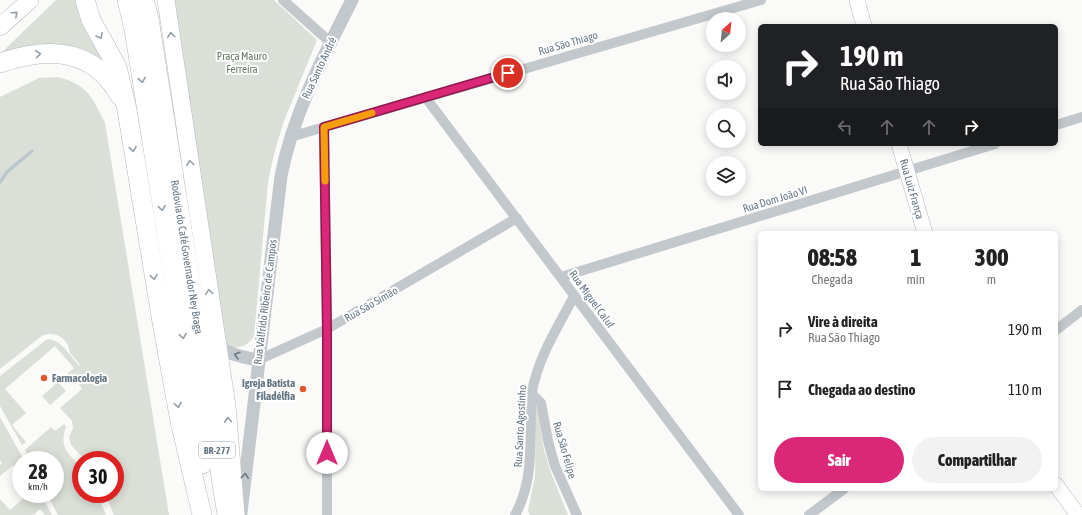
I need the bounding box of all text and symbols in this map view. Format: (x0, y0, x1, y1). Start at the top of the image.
one-way arrow (10, 11, 18, 18)
north arrow (706, 12, 746, 52)
map controls (706, 12, 746, 196)
street label: Rua São Thiago (537, 29, 599, 57)
one-way arrow (167, 31, 176, 38)
one-way arrow (95, 32, 103, 39)
street label: Rua Santo André (300, 35, 338, 101)
icon: right (774, 40, 826, 92)
text: 190 m (840, 40, 903, 72)
one-way arrow (35, 50, 41, 59)
park label: Praça Mauro Ferreira (217, 50, 267, 75)
pin (491, 56, 525, 90)
button: sound (706, 60, 746, 100)
icon: arrive (497, 62, 519, 84)
text: Rua São Thiago (840, 73, 940, 94)
one-way arrow (137, 76, 146, 83)
button: search (706, 108, 746, 148)
icon: left (834, 116, 856, 138)
icon: ahead (876, 116, 898, 138)
icon: ahead (918, 116, 940, 138)
icon: right (960, 116, 982, 138)
one-way arrow (128, 146, 137, 152)
button: layers (706, 156, 746, 196)
street label: Rua Luiz França (898, 158, 926, 220)
one-way arrow (186, 160, 195, 166)
street label: Rodovia do Café Governador Ney Braga (169, 179, 205, 335)
street label: Rua Dom João VI (741, 183, 809, 215)
one-way arrow (157, 205, 166, 211)
street label: Rua Valfrido Ribeiro de Campos (251, 239, 279, 365)
text: 08:58 (808, 244, 857, 271)
text: 1 (910, 244, 921, 271)
text: 300 (975, 244, 1008, 271)
street label: Rua Miguel Caluf (567, 268, 617, 330)
text: Chegada (811, 272, 853, 287)
text: min (906, 272, 925, 287)
text: m (987, 272, 996, 287)
one-way arrow (149, 274, 158, 280)
street label: Rua São Simão (342, 284, 400, 324)
one-way arrow (205, 289, 214, 295)
text: Vire à direita (808, 313, 878, 330)
icon: right (774, 318, 796, 340)
text: 190 m (1008, 321, 1042, 338)
text: Rua São Thiago (808, 330, 880, 345)
one-way arrow (178, 333, 187, 339)
one-way arrow (234, 351, 241, 360)
place label: Farmacologia (52, 372, 107, 384)
marker: Farmacologia (39, 373, 49, 383)
place label: Igreja Batista Filadélfia (242, 377, 295, 402)
icon: arrive (774, 378, 796, 400)
text: Chegada ao destino (808, 381, 916, 398)
text: 110 m (1008, 381, 1042, 398)
marker: Igreja Batista Filadélfia (298, 384, 308, 394)
street label: Rua Santo Agostinho (512, 384, 528, 468)
one-way arrow (173, 402, 181, 408)
one-way arrow (223, 417, 232, 423)
street label: Rua São Felipe (551, 420, 579, 480)
position arrow (306, 432, 348, 474)
button: Sair (774, 437, 904, 483)
button: Compartilhar (912, 437, 1042, 483)
road number: BR-277 (199, 442, 235, 458)
speed limit sign: 30 (72, 451, 124, 503)
text: 28 (29, 460, 47, 483)
one-way arrow (241, 473, 250, 479)
text: km/h (28, 481, 48, 492)

